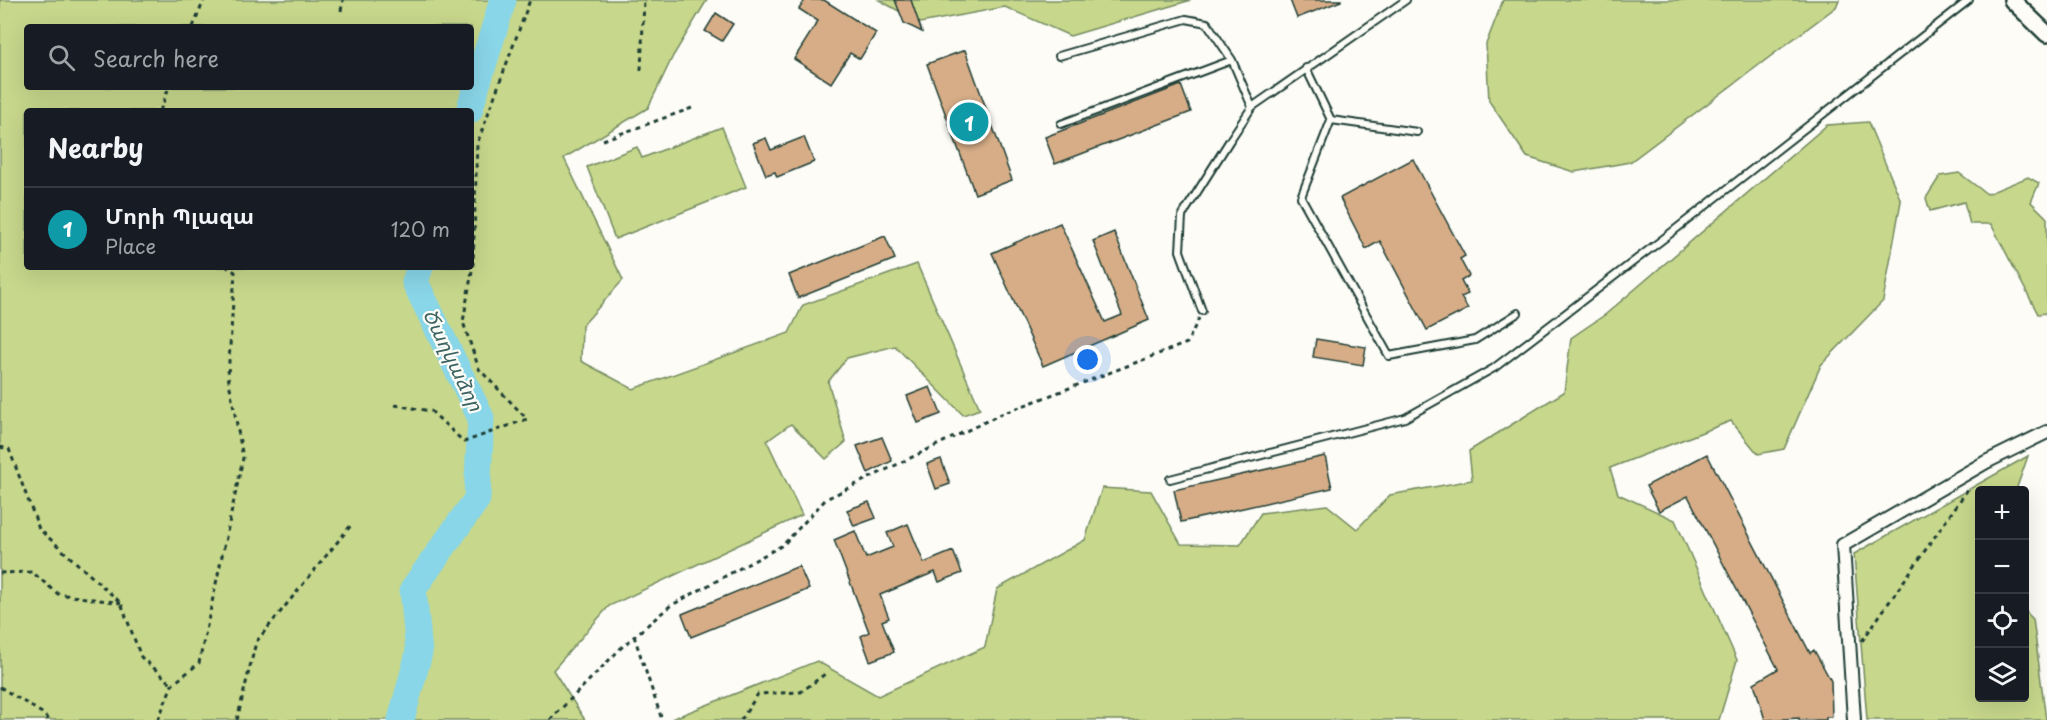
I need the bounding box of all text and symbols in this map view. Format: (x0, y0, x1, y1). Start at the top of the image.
search box (24, 24, 474, 90)
icon: search (45, 41, 78, 74)
text: Search here (93, 41, 219, 74)
pin: 1 (950, 100, 988, 144)
text: Nearby (48, 128, 143, 167)
text: Մորի Պլազա (105, 198, 254, 231)
text: 1 (63, 214, 72, 244)
text: 120 m (391, 214, 450, 244)
text: Place (105, 231, 156, 261)
water label: Ծաղկաձոր (416, 303, 492, 417)
your location (1073, 345, 1102, 374)
map controls (1975, 486, 2029, 702)
button: + (1975, 486, 2029, 540)
button: − (1975, 540, 2029, 594)
button: locate (1975, 594, 2029, 648)
button: layers (1975, 648, 2029, 702)

